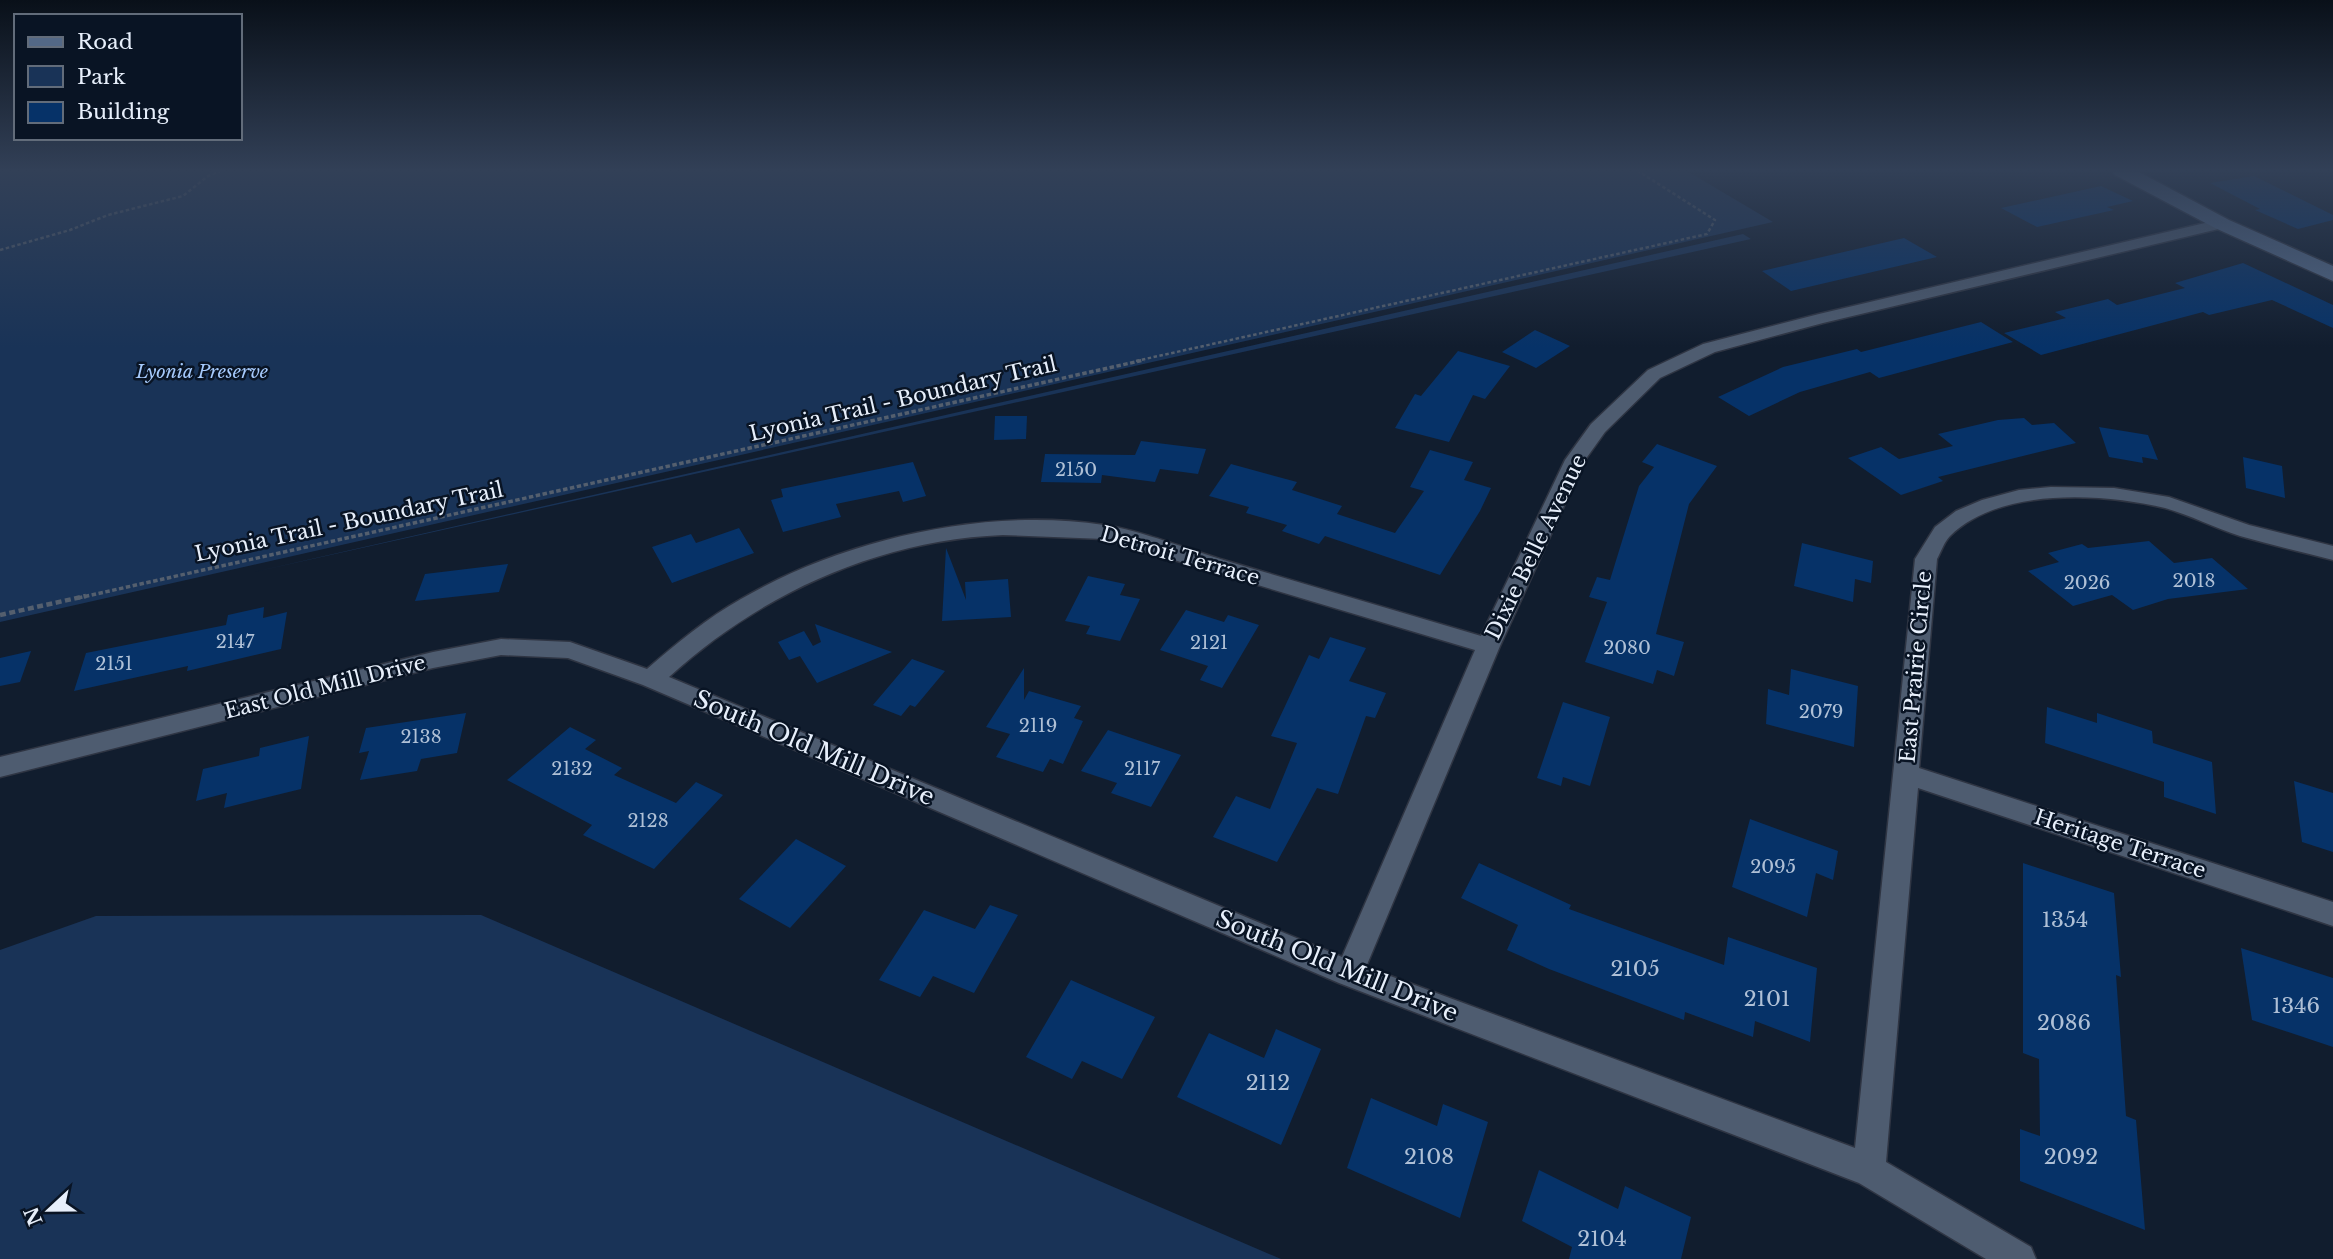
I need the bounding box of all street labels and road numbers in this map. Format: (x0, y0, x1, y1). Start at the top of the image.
street label: Lyonia Trail - Boundary Trail (747, 351, 1060, 447)
street label: Dixie Belle Avenue (1480, 450, 1592, 644)
street label: Lyonia Trail - Boundary Trail (192, 477, 506, 567)
street label: Detroit Terrace (1098, 521, 1262, 591)
street label: East Prairie Circle (1895, 570, 1937, 764)
street label: East Old Mill Drive (222, 649, 428, 725)
street label: South Old Mill Drive (690, 684, 939, 811)
street label: Heritage Terrace (2031, 804, 2209, 884)
street label: South Old Mill Drive (1212, 904, 1462, 1027)

